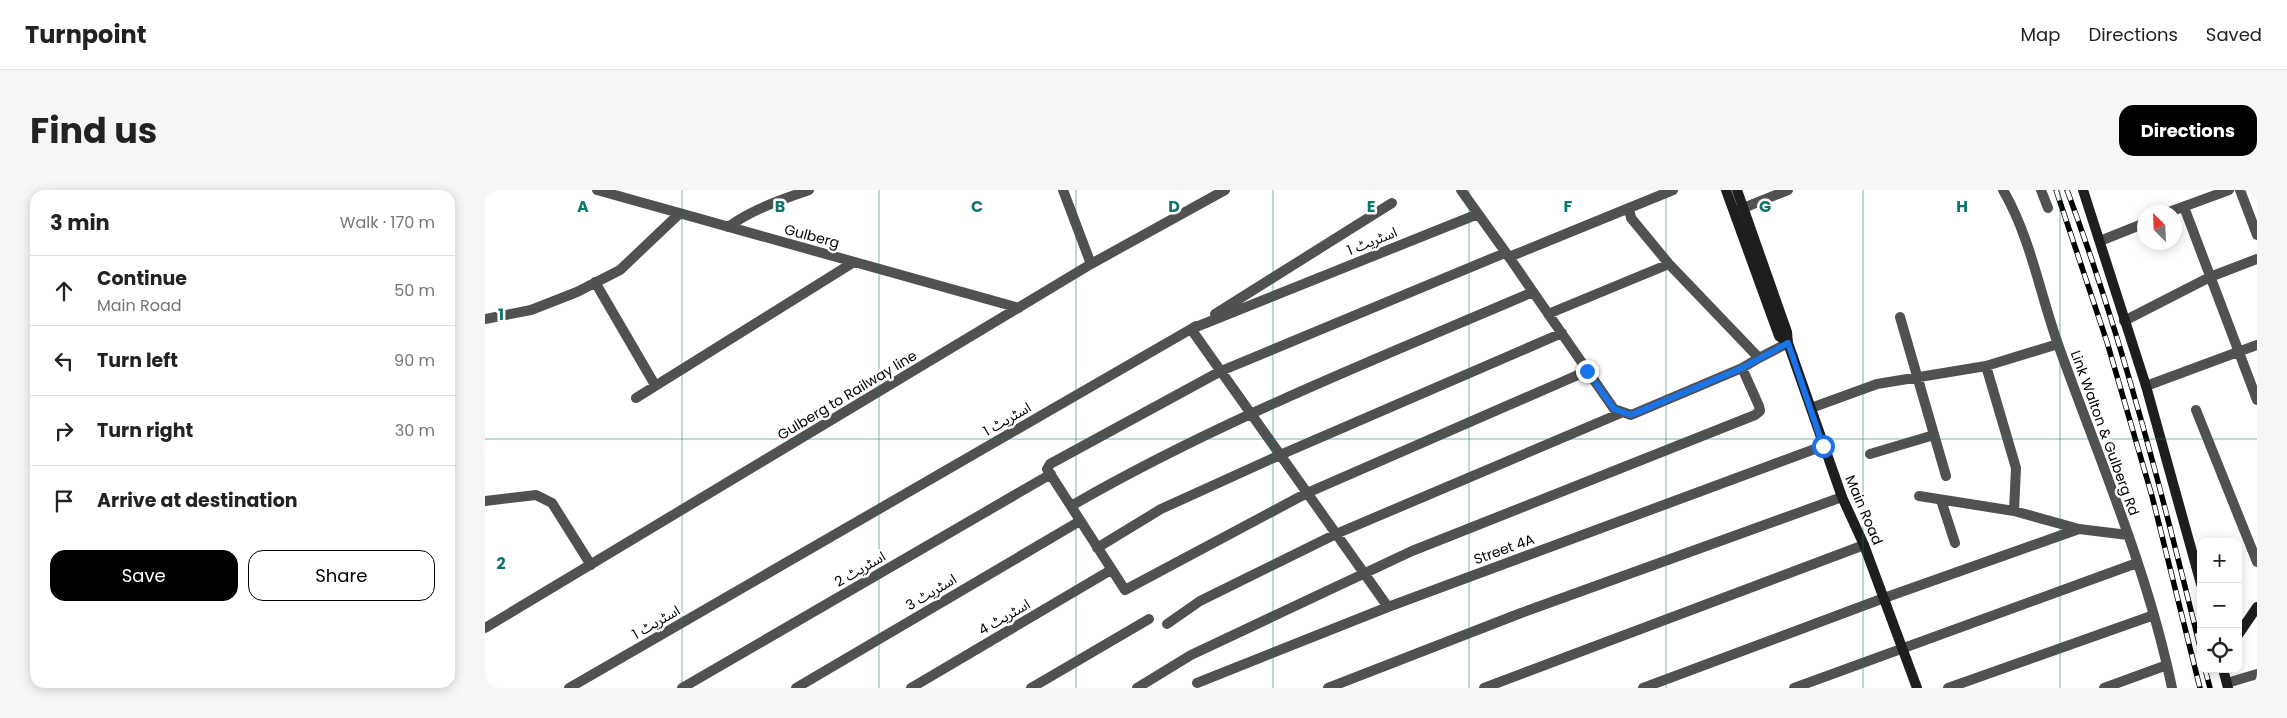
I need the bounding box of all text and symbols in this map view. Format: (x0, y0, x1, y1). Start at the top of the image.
text: Turnpoint (25, 18, 146, 51)
text: Map (2021, 22, 2060, 47)
text: Directions (2088, 22, 2178, 47)
text: Saved (2206, 22, 2262, 47)
button: Directions (2119, 105, 2257, 156)
text: Find us (30, 106, 157, 155)
text: A (577, 195, 589, 218)
text: B (775, 195, 785, 218)
text: C (971, 195, 983, 218)
text: D (1168, 195, 1180, 218)
text: E (1367, 195, 1375, 218)
text: F (1564, 195, 1573, 218)
text: G (1759, 195, 1771, 218)
text: H (1956, 195, 1968, 218)
north arrow (2137, 205, 2182, 250)
text: 3 min (50, 208, 110, 237)
text: Walk · 170 m (340, 211, 435, 234)
street label: Gulberg (782, 219, 842, 253)
street label: اسٹریٹ 1 (1344, 222, 1400, 260)
text: Continue (97, 265, 187, 292)
icon: ahead (50, 277, 78, 305)
text: 50 m (394, 279, 435, 302)
text: Main Road (97, 294, 182, 317)
text: 1 (498, 303, 504, 326)
street label: Gulberg to Railway line (773, 345, 921, 445)
icon: left (50, 347, 78, 375)
text: Turn left (97, 347, 178, 374)
street label: Link Walton & Gulberg Rd (2066, 348, 2144, 518)
text: 90 m (394, 349, 435, 372)
route end (1576, 360, 1599, 383)
street label: اسٹریٹ 1 (979, 397, 1035, 441)
icon: right (50, 417, 78, 445)
text: Turn right (97, 417, 193, 444)
text: 30 m (395, 419, 435, 442)
route start (1812, 435, 1835, 458)
street label: Main Road (1840, 472, 1888, 548)
icon: arrive (50, 487, 78, 515)
text: Arrive at destination (97, 487, 298, 514)
street label: Street 4A (1471, 529, 1537, 569)
map controls (2197, 538, 2242, 673)
button: + (2197, 538, 2242, 583)
street label: اسٹریٹ 2 (831, 546, 889, 592)
button: Save (50, 550, 238, 601)
button: Share (248, 550, 435, 601)
text: 2 (496, 552, 506, 575)
street label: اسٹریٹ 3 (902, 569, 960, 615)
button: − (2197, 583, 2242, 628)
street label: اسٹریٹ 4 (974, 594, 1034, 640)
street label: اسٹریٹ 1 (628, 600, 684, 644)
button: locate (2197, 628, 2242, 673)

